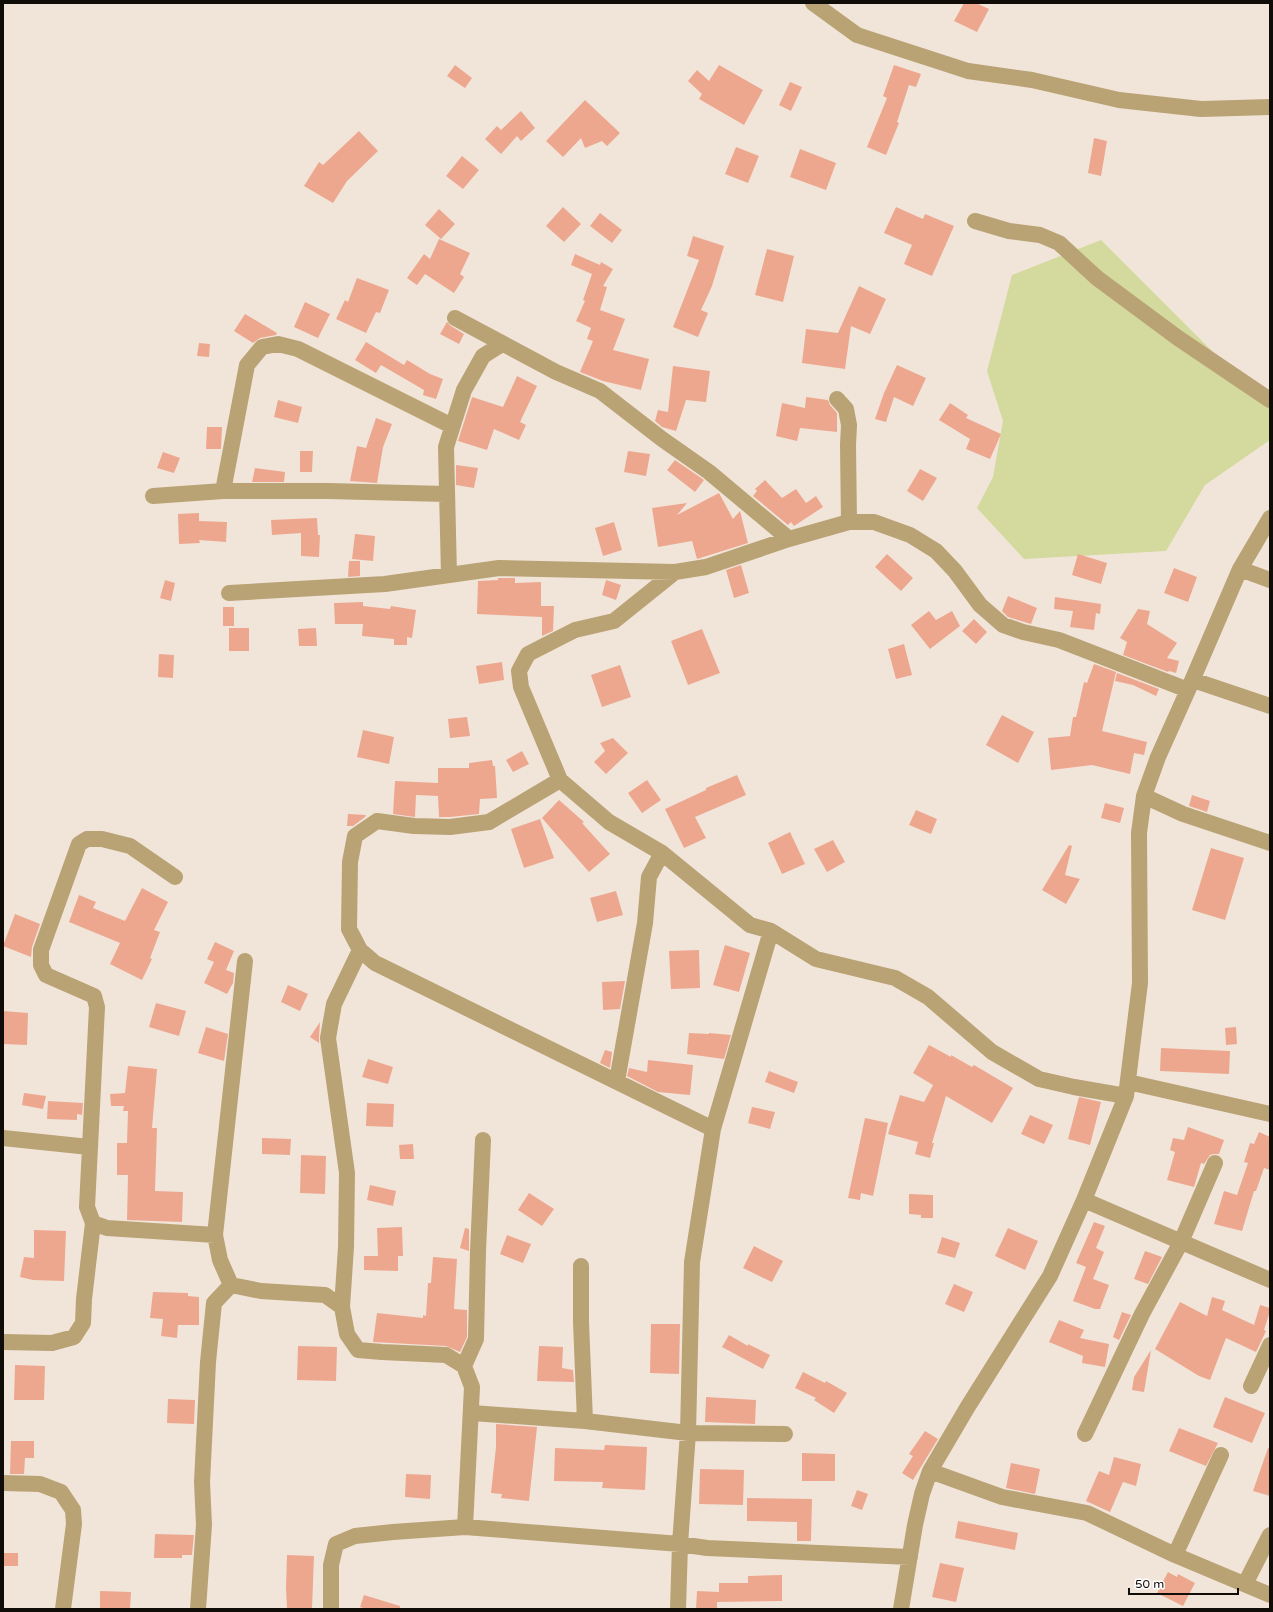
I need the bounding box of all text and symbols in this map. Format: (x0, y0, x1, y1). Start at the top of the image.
scale bar (1129, 1570, 1238, 1596)
text: 50 m (1135, 1577, 1164, 1591)

